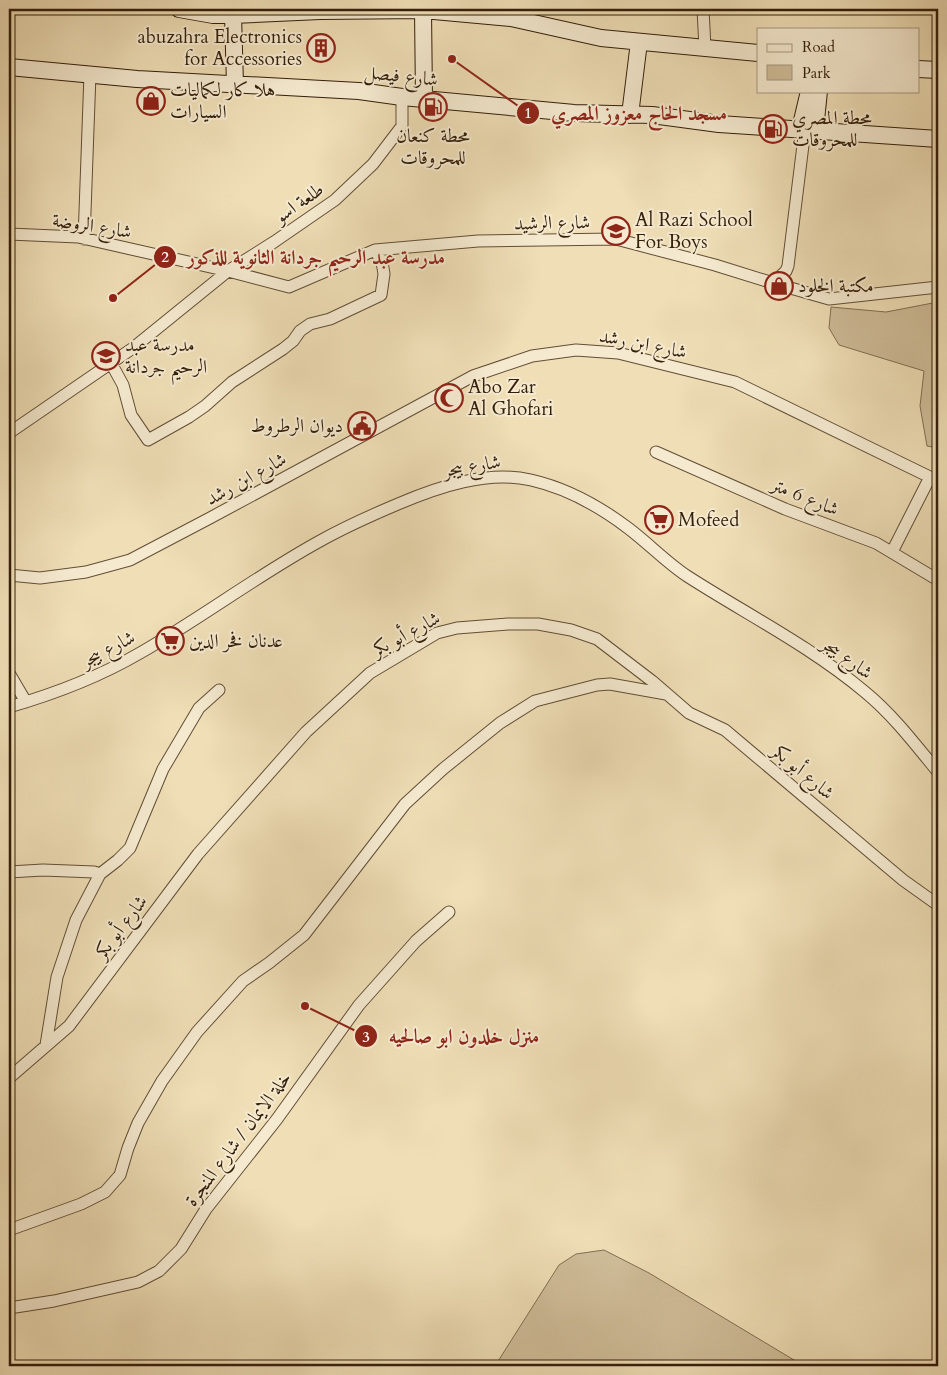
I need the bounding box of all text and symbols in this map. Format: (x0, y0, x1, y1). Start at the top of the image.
place label: abuzahra Electronics for Accessories (138, 24, 302, 72)
legend (757, 28, 920, 92)
building icon: abuzahra Electronics for Accessories (306, 33, 336, 63)
text: Road (802, 37, 835, 57)
street label: شارع فيصل (362, 59, 439, 95)
text: Park (802, 63, 831, 83)
place label: هلا كار لكماليات السيارات (170, 77, 275, 125)
shop icon: هلا كار لكماليات السيارات (136, 86, 166, 116)
fuel station icon: محطة كنعان للمحروقات (418, 92, 448, 122)
callout: مسجد الحاج معزوز المصري (516, 95, 737, 130)
text: مسجد الحاج معزوز المصري (551, 100, 727, 132)
text: 1 (524, 103, 532, 123)
place label: محطة المصري للمحروقات (792, 105, 872, 153)
fuel station icon: محطة المصري للمحروقات (758, 114, 788, 144)
place label: محطة كنعان للمحروقات (396, 123, 470, 171)
street label: طلعة اسو (267, 177, 329, 231)
street label: شارع الروضة (50, 207, 134, 247)
place label: Al Razi School For Boys (635, 207, 753, 255)
street label: شارع الرشيد (514, 209, 590, 239)
school or university icon: Al Razi School For Boys (601, 216, 631, 246)
callout: مدرسة عبد الرحيم جردانة الثانوية للذكور (152, 240, 455, 275)
text: مدرسة عبد الرحيم جردانة الثانوية للذكور (185, 244, 445, 277)
text: 2 (161, 247, 169, 267)
shop icon: مكتبة الخلود (764, 271, 794, 301)
place label: مكتبة الخلود (798, 273, 874, 299)
street label: شارع ابن رشد (597, 323, 689, 367)
place label: مدرسة عبد الرحيم جردانة (125, 332, 207, 386)
school or university icon: مدرسة عبد الرحيم جردانة (91, 341, 121, 371)
place label: Abo Zar Al Ghofari (468, 374, 553, 422)
mosque icon: Abo Zar Al Ghofari (434, 383, 464, 413)
public building icon: ديوان الرطروط (347, 411, 377, 441)
place label: ديوان الرطروط (250, 413, 343, 439)
street label: شارع ابن رشد (201, 446, 292, 514)
street label: شارع بيجر (440, 449, 503, 486)
street label: شارع 6 متر (765, 471, 843, 524)
supermarket icon: Mofeed (644, 505, 674, 535)
place label: Mofeed (678, 507, 739, 533)
street label: شارع أبو بكر (365, 605, 446, 666)
street label: شارع بيجر (75, 624, 140, 676)
supermarket icon: عدنان فخر الدين (155, 626, 185, 656)
place label: عدنان فخر الدين (189, 628, 283, 654)
street label: شارع بيجر (813, 629, 878, 687)
street label: شارع أبو بكر (763, 737, 840, 807)
street label: شارع أبو بكر (87, 890, 155, 967)
callout: منزل خلدون ابو صالحيه (354, 1019, 550, 1054)
text: منزل خلدون ابو صالحيه (389, 1023, 539, 1050)
text: 3 (362, 1027, 370, 1047)
street label: خلة الايمان / شارع المنجرة (179, 1066, 299, 1213)

